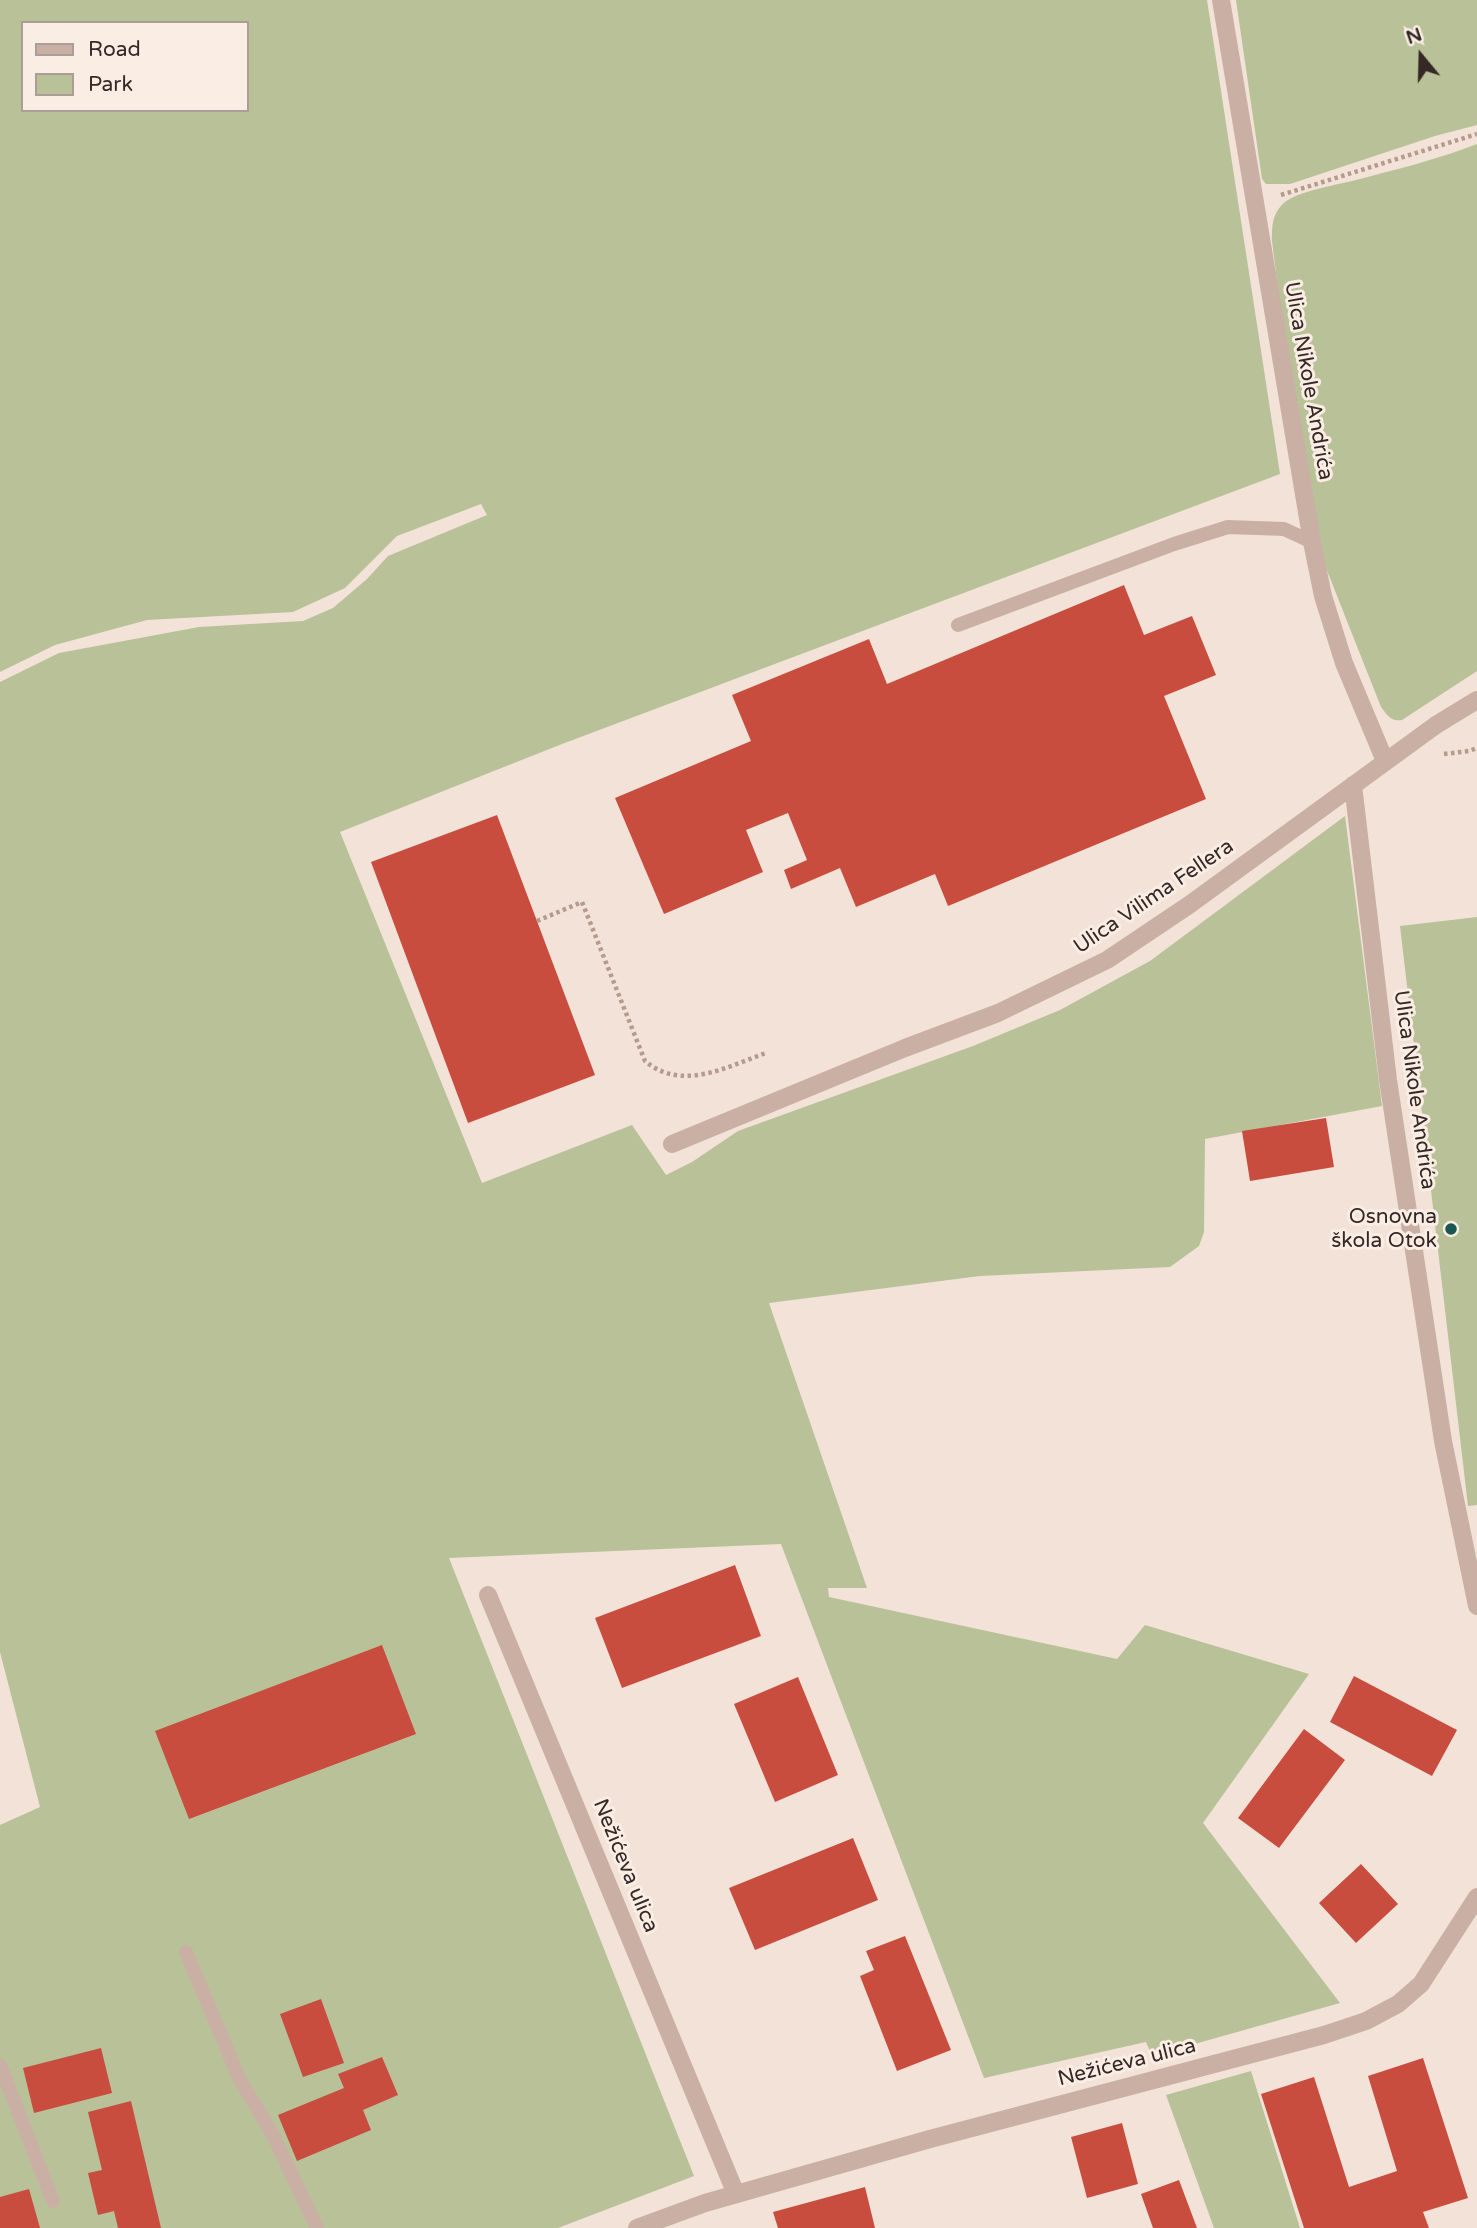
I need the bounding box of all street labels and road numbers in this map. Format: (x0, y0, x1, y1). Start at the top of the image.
street label: Ulica Nikole Andrića (1278, 280, 1338, 482)
street label: Ulica Vilima Fellera (1069, 834, 1239, 960)
street label: Ulica Nikole Andrića (1388, 989, 1440, 1191)
street label: Nežićeva ulica (587, 1796, 663, 1936)
street label: Nežićeva ulica (1055, 2034, 1199, 2092)

